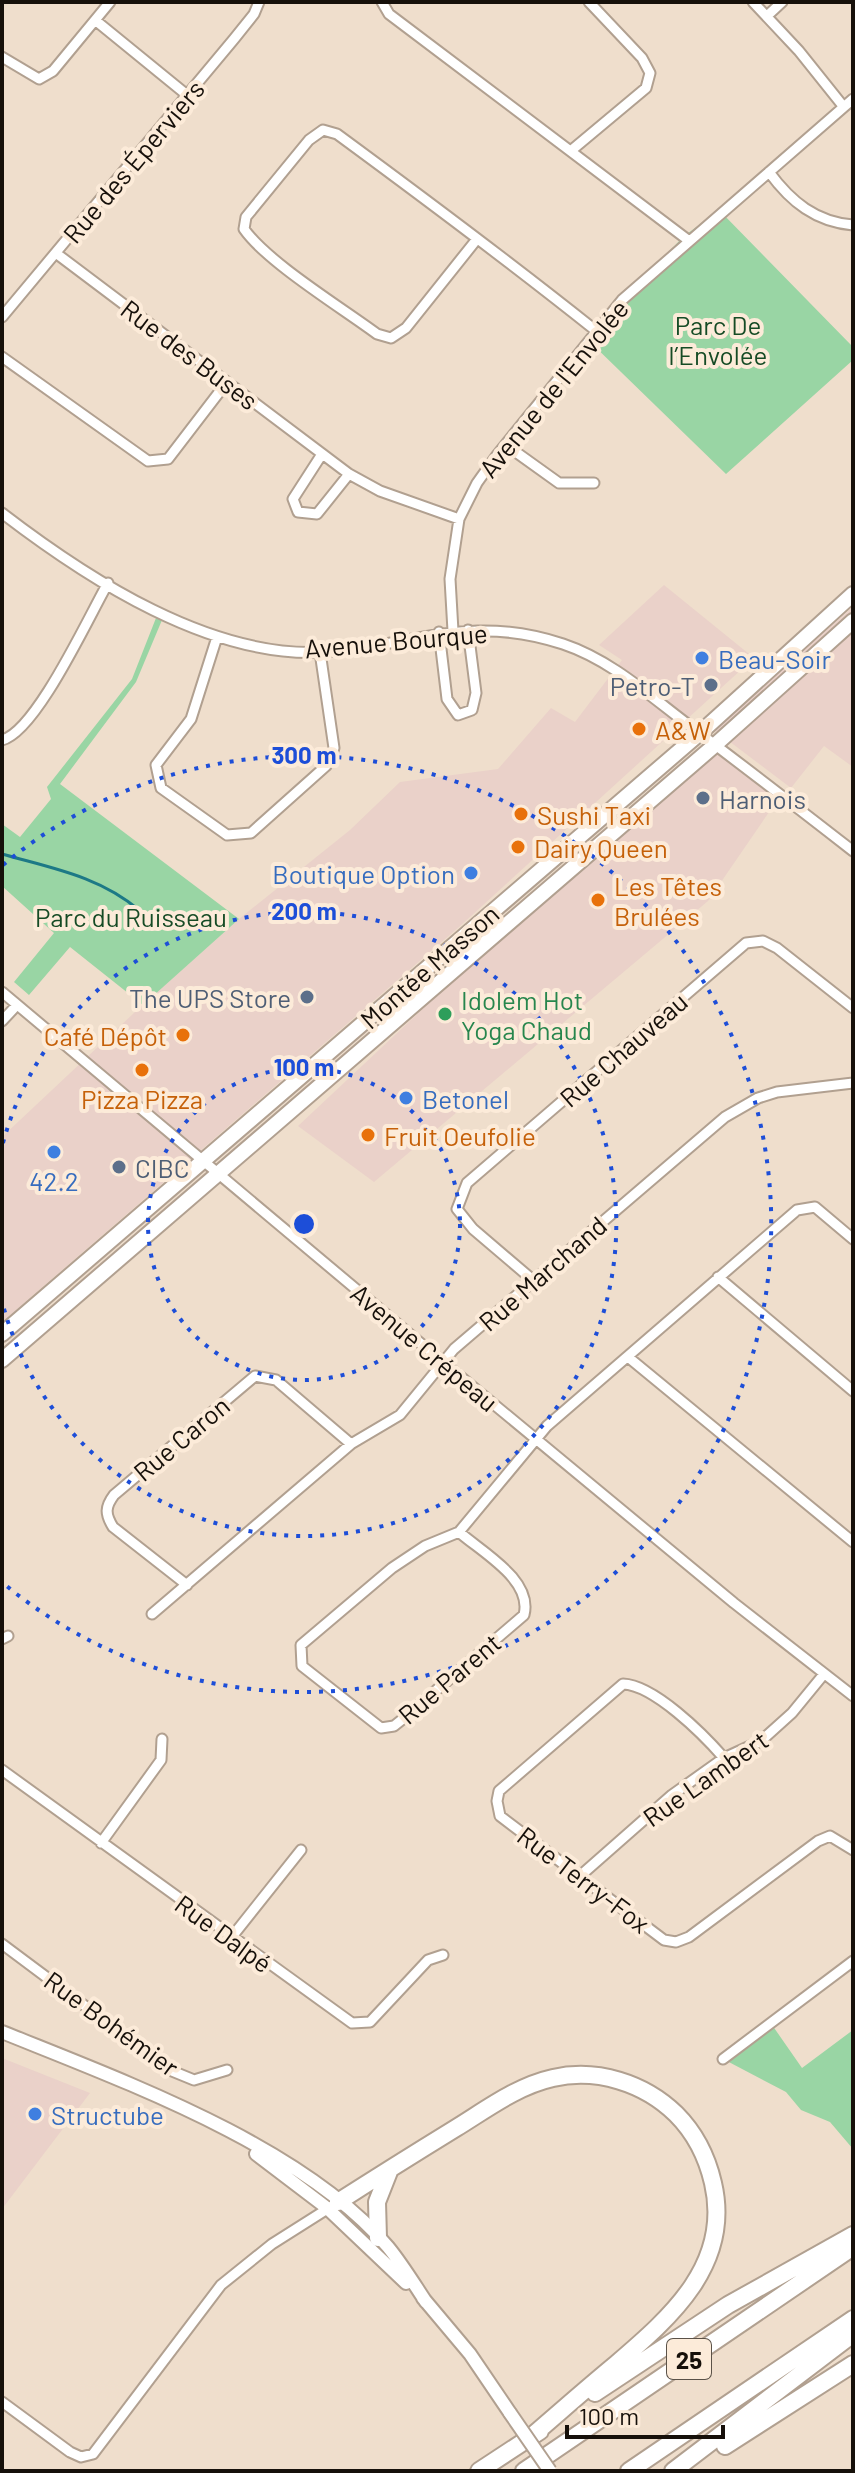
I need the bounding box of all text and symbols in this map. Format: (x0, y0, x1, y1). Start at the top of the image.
street label: Rue des Éperviers (56, 73, 210, 249)
street label: Rue des Buses (116, 293, 264, 415)
street label: Avenue de l'Envolée (472, 293, 634, 483)
park label: Parc De l’Envolée (669, 309, 767, 370)
street label: Avenue Bourque (303, 617, 489, 663)
place label: Beau-Soir (718, 643, 831, 674)
marker: Beau-Soir (693, 649, 711, 667)
place label: Petro-T (610, 670, 695, 701)
marker: Petro-T (702, 676, 720, 694)
place label: A&W (655, 714, 711, 745)
marker: A&W (630, 720, 648, 738)
text: 300 m (271, 740, 337, 769)
place label: Harnois (719, 783, 806, 814)
marker: Harnois (694, 789, 712, 807)
place label: Sushi Taxi (537, 799, 651, 830)
marker: Sushi Taxi (512, 805, 530, 823)
place label: Dairy Queen (534, 832, 668, 863)
marker: Dairy Queen (509, 838, 527, 856)
place label: Boutique Option (272, 858, 455, 889)
marker: Boutique Option (462, 864, 480, 882)
place label: Les Têtes Brulées (614, 870, 722, 931)
marker: Les Têtes Brulées (589, 891, 607, 909)
text: 200 m (271, 896, 337, 925)
street label: Montée Masson (353, 897, 505, 1035)
park label: Parc du Ruisseau (35, 901, 227, 932)
place label: The UPS Store (129, 982, 291, 1013)
place label: Idolem Hot Yoga Chaud (461, 984, 592, 1045)
street label: Rue Chauveau (553, 985, 693, 1113)
marker: The UPS Store (298, 988, 316, 1006)
marker: Idolem Hot Yoga Chaud (436, 1005, 454, 1023)
place label: Café Dépôt (44, 1020, 167, 1051)
marker: Café Dépôt (174, 1026, 192, 1044)
text: 100 m (274, 1052, 334, 1081)
marker: Pizza Pizza (133, 1061, 151, 1079)
place label: Pizza Pizza (81, 1083, 203, 1114)
place label: Betonel (422, 1083, 509, 1114)
marker: Betonel (397, 1089, 415, 1107)
place label: Fruit Oeufolie (384, 1120, 536, 1151)
marker: Fruit Oeufolie (359, 1126, 377, 1144)
marker: 42.2 (45, 1143, 63, 1161)
place label: CIBC (135, 1152, 190, 1183)
marker: CIBC (110, 1158, 128, 1176)
place label: 42.2 (29, 1165, 79, 1196)
street label: Rue Marchand (472, 1209, 612, 1337)
centre of rings (290, 1210, 318, 1238)
street label: Avenue Crépeau (345, 1277, 505, 1417)
street label: Rue Caron (127, 1389, 235, 1487)
street label: Rue Parent (391, 1626, 507, 1730)
street label: Rue Lambert (636, 1724, 774, 1832)
street label: Rue Terry-Fox (512, 1819, 656, 1939)
street label: Rue Dalpé (170, 1888, 278, 1978)
street label: Rue Bohémier (39, 1964, 186, 2082)
place label: Structube (51, 2099, 164, 2130)
marker: Structube (26, 2105, 44, 2123)
road number: 25 (667, 2339, 711, 2379)
scale bar (567, 2389, 723, 2439)
text: 100 m (579, 2401, 639, 2430)

